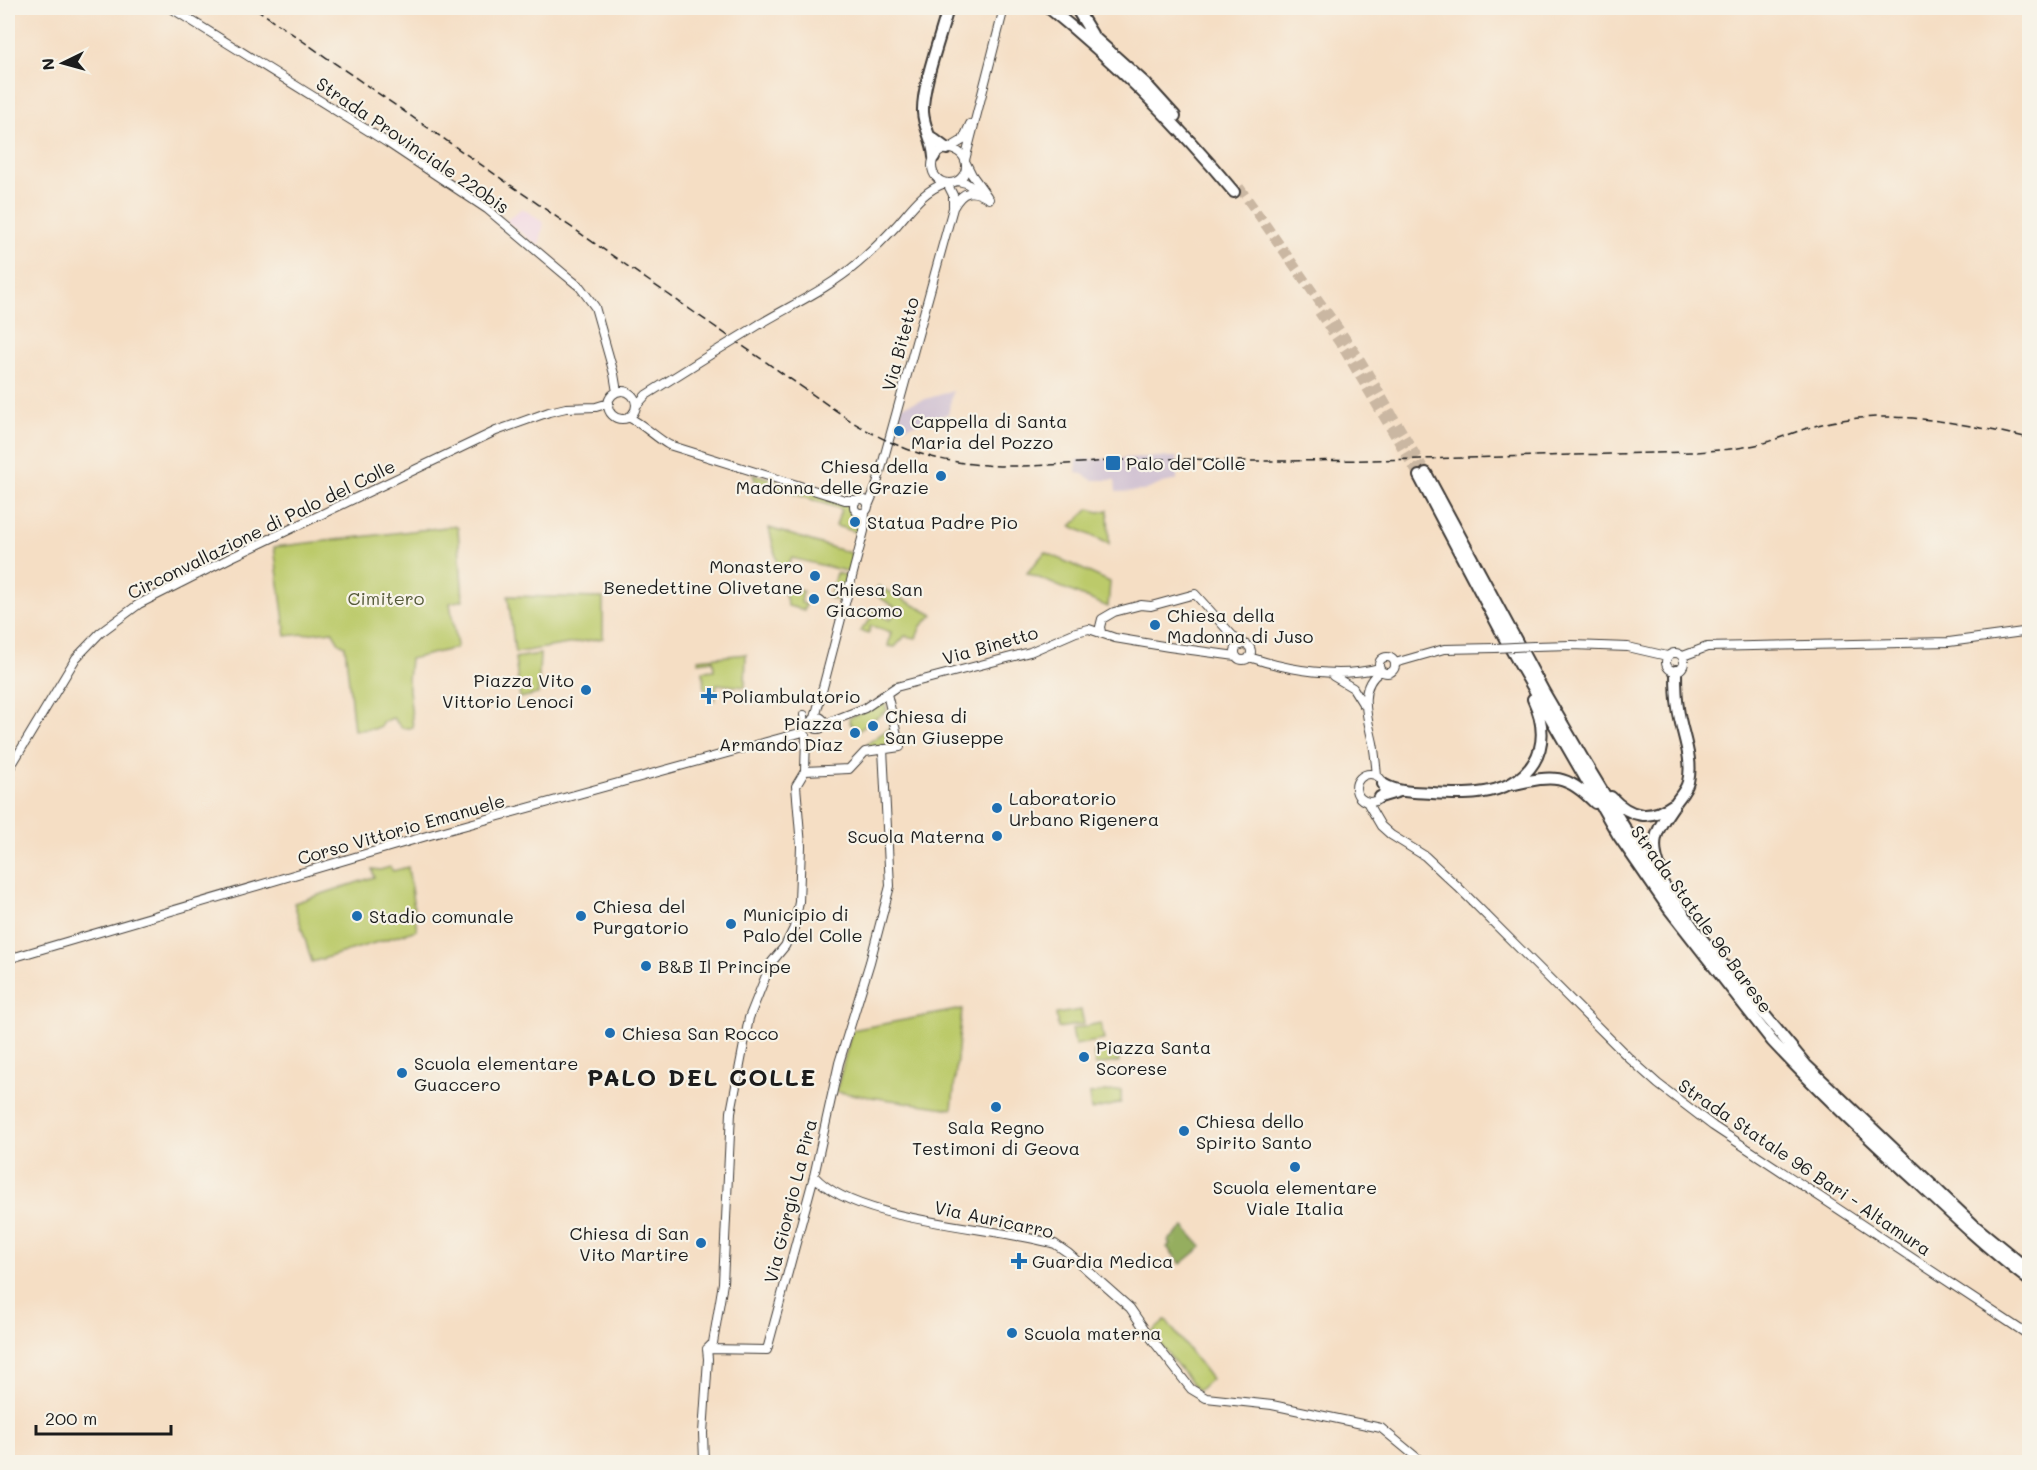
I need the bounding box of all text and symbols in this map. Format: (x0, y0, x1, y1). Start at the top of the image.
north arrow (33, 33, 93, 93)
text: N (37, 57, 59, 71)
street label: Strada Provinciale 220bis (312, 71, 514, 219)
street label: Via Bitetto (876, 294, 924, 394)
place label: Cappella di Santa Maria del Pozzo (911, 409, 1068, 454)
marker: Cappella di Santa Maria del Pozzo (892, 424, 906, 438)
place label: Palo del Colle (1126, 451, 1246, 475)
street label: Circonvallazione di Palo del Colle (123, 454, 399, 604)
place label: Chiesa della Madonna delle Grazie (736, 454, 929, 499)
marker: Palo del Colle (1104, 454, 1122, 472)
marker: Chiesa della Madonna delle Grazie (934, 469, 948, 483)
place label: Statua Padre Pio (867, 510, 1018, 534)
marker: Statua Padre Pio (848, 515, 862, 529)
place label: Monastero Benedettine Olivetane (604, 554, 803, 599)
marker: Monastero Benedettine Olivetane (808, 569, 822, 583)
place label: Chiesa San Giacomo (826, 577, 923, 622)
park label: Cimitero (348, 586, 425, 610)
marker: Chiesa San Giacomo (807, 592, 821, 606)
place label: Chiesa della Madonna di Juso (1167, 603, 1314, 648)
marker: Chiesa della Madonna di Juso (1148, 618, 1162, 632)
street label: Via Binetto (939, 620, 1041, 670)
place label: Piazza Vito Vittorio Lenoci (442, 668, 574, 713)
marker: Piazza Vito Vittorio Lenoci (579, 683, 593, 697)
place label: Poliambulatorio (722, 684, 860, 708)
marker: Poliambulatorio (700, 687, 718, 705)
place label: Chiesa di San Giuseppe (885, 704, 1004, 749)
place label: Piazza Armando Diaz (719, 711, 843, 756)
marker: Chiesa di San Giuseppe (866, 719, 880, 733)
marker: Piazza Armando Diaz (848, 726, 862, 740)
place label: Laboratorio Urbano Rigenera (1009, 786, 1159, 831)
street label: Corso Vittorio Emanuele (294, 788, 508, 870)
marker: Laboratorio Urbano Rigenera (990, 801, 1004, 815)
street label: Strada Statale 96 Barese (1626, 820, 1778, 1018)
place label: Scuola Materna (847, 824, 985, 848)
marker: Scuola Materna (990, 829, 1004, 843)
place label: Chiesa del Purgatorio (593, 894, 689, 939)
place label: Municipio di Palo del Colle (743, 902, 863, 947)
place label: Stadio comunale (369, 904, 514, 928)
marker: Stadio comunale (350, 909, 364, 923)
marker: Chiesa del Purgatorio (574, 909, 588, 923)
marker: Municipio di Palo del Colle (724, 917, 738, 931)
place label: B&B Il Principe (658, 954, 791, 978)
marker: B&B Il Principe (639, 959, 653, 973)
place label: Chiesa San Rocco (622, 1021, 779, 1045)
marker: Chiesa San Rocco (603, 1026, 617, 1040)
place label: Piazza Santa Scorese (1096, 1035, 1211, 1080)
marker: Piazza Santa Scorese (1077, 1050, 1091, 1064)
place label: Scuola elementare Guaccero (414, 1051, 578, 1096)
district label: PALO DEL COLLE (587, 1061, 817, 1092)
marker: Scuola elementare Guaccero (395, 1066, 409, 1080)
street label: Strada Statale 96 Bari - Altamura (1674, 1073, 1936, 1261)
marker: Sala Regno Testimoni di Geova (989, 1100, 1003, 1114)
place label: Chiesa dello Spirito Santo (1196, 1109, 1312, 1154)
place label: Sala Regno Testimoni di Geova (912, 1115, 1080, 1160)
street label: Via Giorgio La Pira (758, 1116, 822, 1286)
marker: Chiesa dello Spirito Santo (1177, 1124, 1191, 1138)
marker: Scuola elementare Viale Italia (1288, 1160, 1302, 1174)
place label: Scuola elementare Viale Italia (1213, 1175, 1377, 1220)
street label: Via Auricarro (932, 1195, 1056, 1243)
place label: Chiesa di San Vito Martire (570, 1221, 689, 1266)
marker: Chiesa di San Vito Martire (694, 1236, 708, 1250)
place label: Guardia Medica (1032, 1249, 1174, 1273)
marker: Guardia Medica (1010, 1252, 1028, 1270)
place label: Scuola materna (1024, 1321, 1162, 1345)
marker: Scuola materna (1005, 1326, 1019, 1340)
scale bar (36, 1398, 171, 1436)
text: 200 m (45, 1406, 97, 1430)

